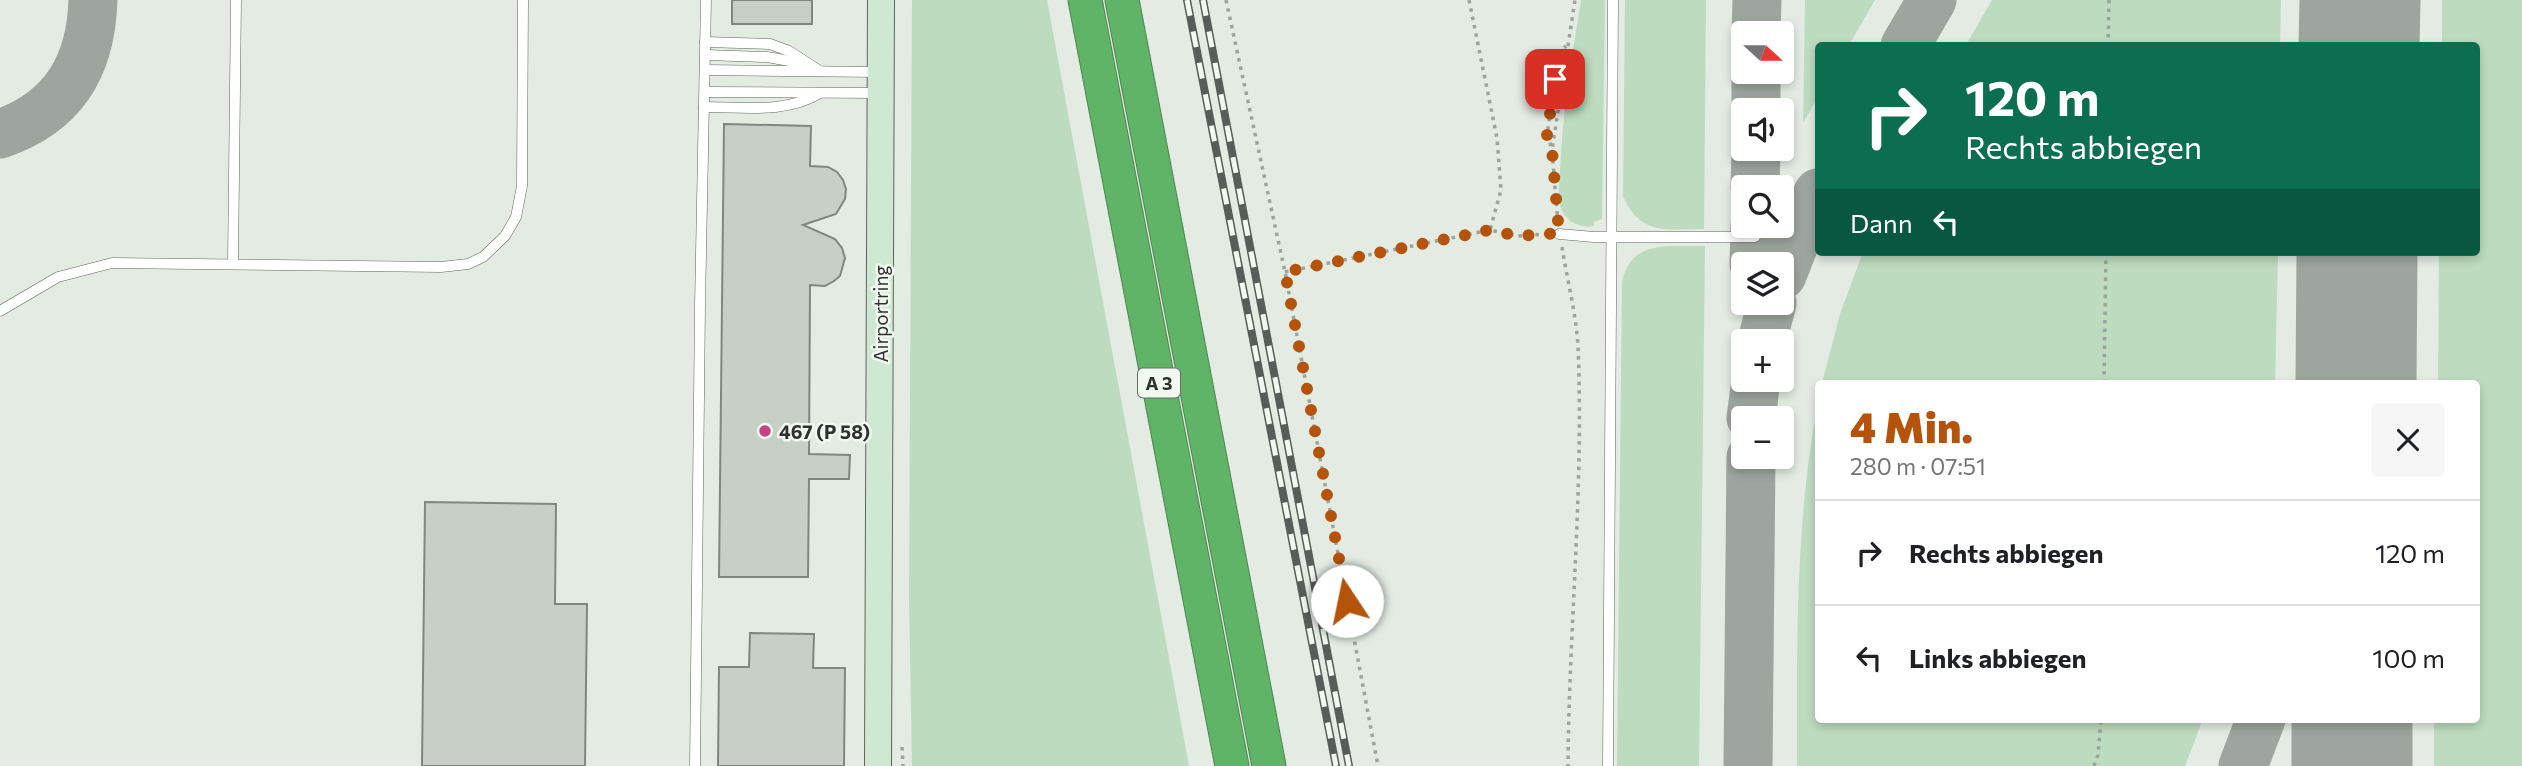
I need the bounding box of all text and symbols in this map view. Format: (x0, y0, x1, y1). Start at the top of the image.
north arrow (1731, 21, 1794, 84)
map controls (1731, 21, 1794, 469)
pin (1525, 49, 1585, 109)
icon: arrive (1536, 60, 1574, 98)
text: 120 m (1965, 66, 2099, 126)
icon: right (1850, 70, 1941, 161)
button: sound (1731, 98, 1794, 161)
text: Rechts abbiegen (1965, 126, 2202, 166)
button: search (1731, 175, 1794, 238)
icon: left (1927, 203, 1965, 241)
text: Dann (1850, 207, 1913, 238)
button: layers (1731, 252, 1794, 315)
street label: Airportring (869, 265, 892, 363)
button: + (1731, 329, 1794, 392)
road number: A 3 (1138, 368, 1180, 398)
text: 4 Min. (1850, 400, 1973, 452)
button: close (2371, 403, 2445, 477)
button: − (1731, 406, 1794, 469)
place label: 467 (P 58) (779, 420, 870, 443)
marker: 467 (P 58) (757, 423, 773, 439)
text: 280 m · 07:51 (1850, 452, 1986, 480)
icon: right (1850, 534, 1888, 572)
text: Rechts abbiegen (1909, 537, 2104, 568)
text: 120 m (2375, 537, 2445, 568)
position arrow (1310, 564, 1384, 638)
icon: left (1850, 639, 1888, 677)
text: Links abbiegen (1909, 642, 2087, 673)
text: 100 m (2372, 642, 2445, 673)

